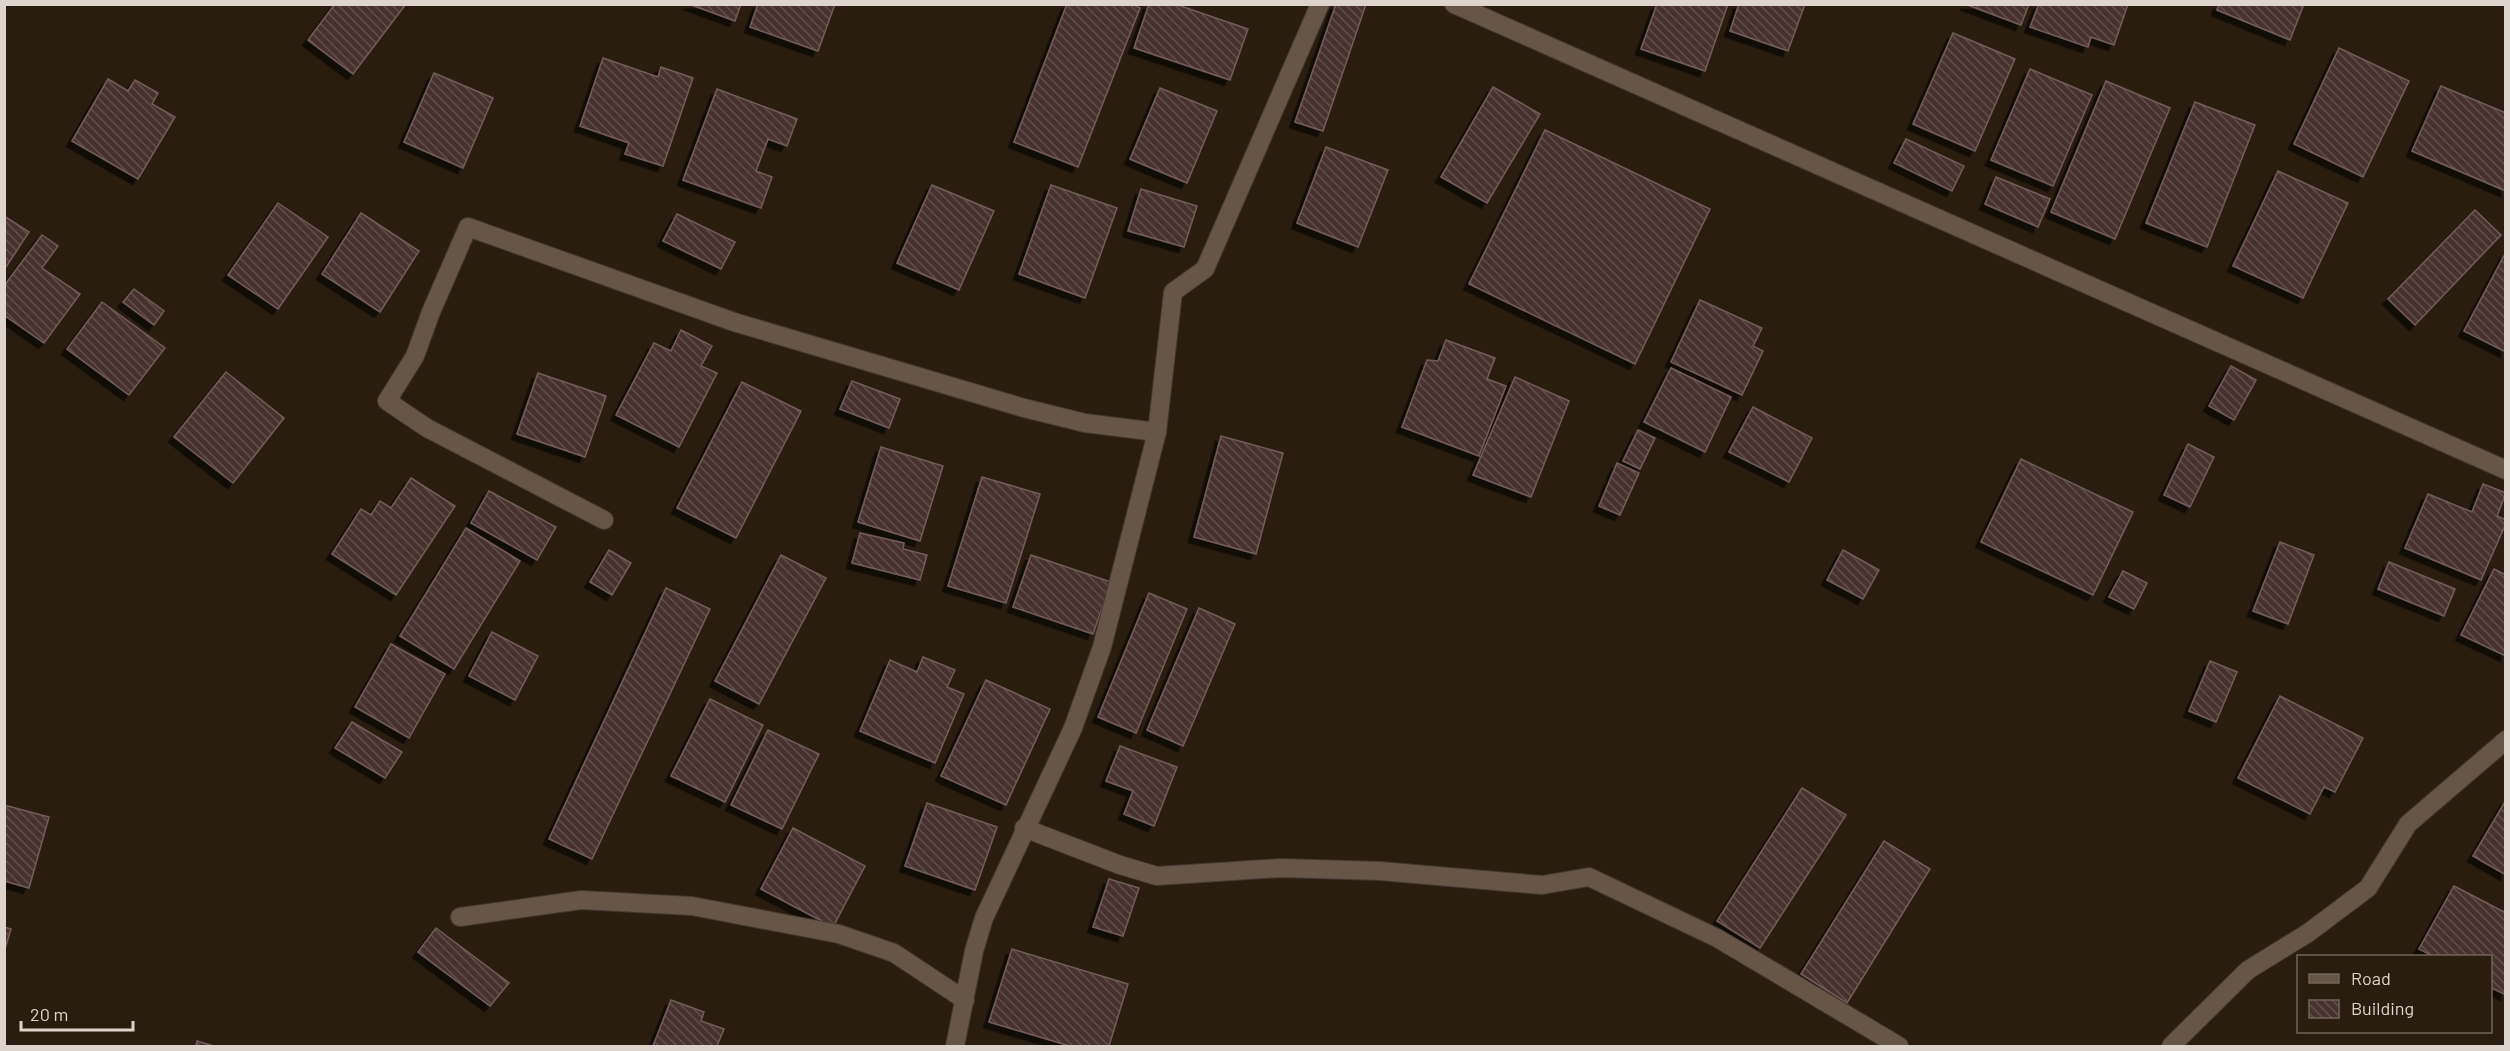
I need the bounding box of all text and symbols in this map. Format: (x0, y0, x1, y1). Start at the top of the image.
legend (2297, 955, 2492, 1033)
text: Road (2351, 967, 2391, 989)
scale bar (21, 994, 134, 1032)
text: Building (2351, 997, 2414, 1019)
text: 20 m (30, 1003, 68, 1025)

